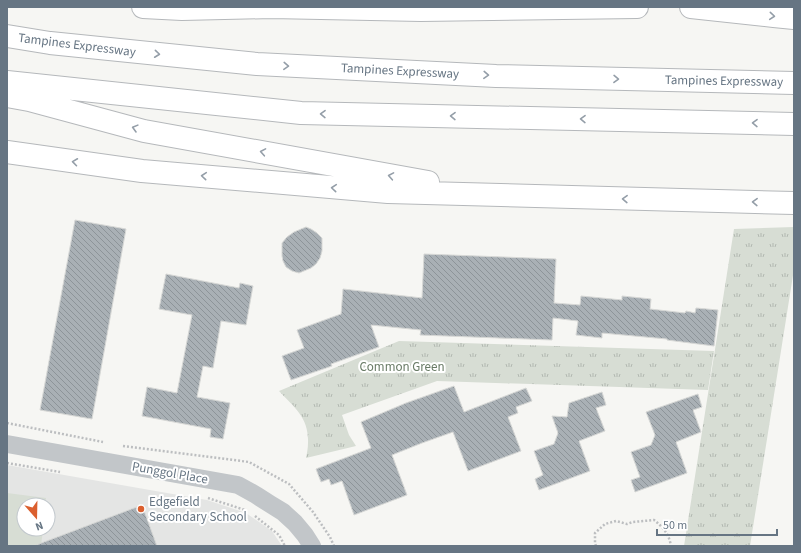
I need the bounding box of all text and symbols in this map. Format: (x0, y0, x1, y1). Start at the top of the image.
one-way arrow (769, 11, 775, 20)
street label: Tampines Expressway (17, 29, 137, 61)
one-way arrow (154, 49, 160, 58)
street label: Tampines Expressway (340, 59, 460, 83)
one-way arrow (283, 61, 289, 70)
one-way arrow (483, 71, 489, 80)
street label: Tampines Expressway (665, 71, 783, 91)
one-way arrow (613, 75, 619, 83)
one-way arrow (320, 110, 326, 118)
one-way arrow (450, 112, 456, 121)
one-way arrow (580, 115, 586, 123)
one-way arrow (752, 119, 758, 127)
one-way arrow (132, 125, 139, 133)
one-way arrow (260, 149, 266, 157)
one-way arrow (72, 158, 78, 167)
one-way arrow (201, 172, 207, 181)
one-way arrow (388, 172, 394, 180)
one-way arrow (331, 183, 337, 192)
one-way arrow (622, 195, 628, 203)
one-way arrow (752, 198, 758, 207)
park label: Common Green (359, 358, 445, 376)
street label: Punggol Place (131, 457, 209, 489)
place label: Edgefield Secondary School (149, 493, 247, 526)
north arrow (16, 497, 56, 537)
marker: Edgefield Secondary School (136, 504, 146, 514)
scale bar (657, 511, 777, 537)
text: 50 m (663, 517, 687, 534)
text: N (33, 518, 45, 534)

